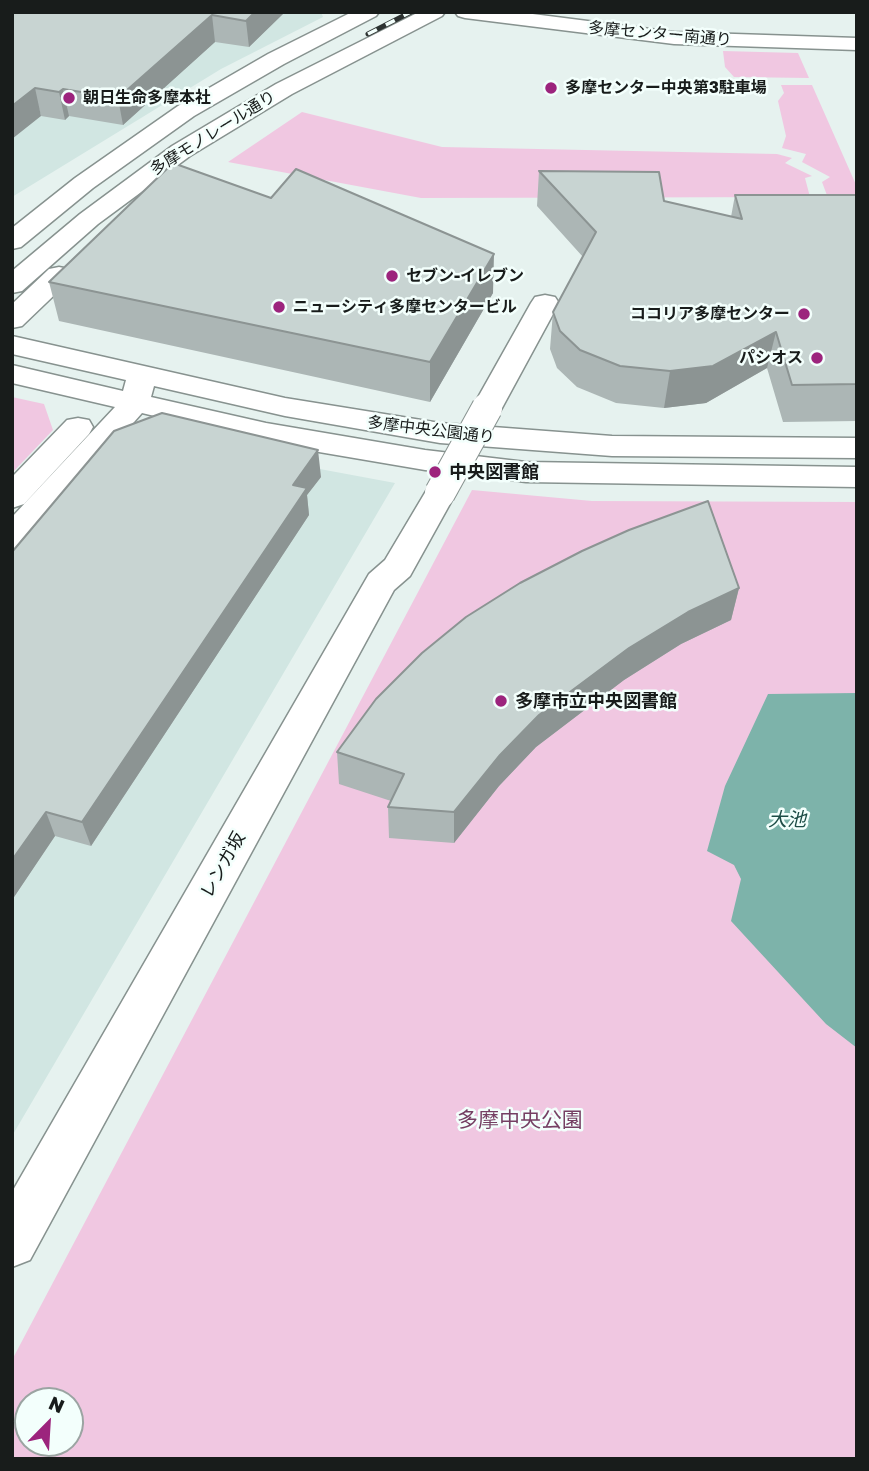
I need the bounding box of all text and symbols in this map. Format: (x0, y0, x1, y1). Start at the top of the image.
street label: 多摩センター南通り (587, 18, 733, 50)
place label: 多摩センター中央第3駐車場 (565, 78, 767, 98)
marker: 多摩センター中央第3駐車場 (543, 80, 559, 96)
street label: 多摩モノレール通り (147, 87, 279, 179)
place label: 朝日生命多摩本社 (83, 88, 211, 108)
marker: 朝日生命多摩本社 (61, 90, 77, 106)
place label: セブン-イレブン (406, 266, 524, 286)
marker: セブン-イレブン (384, 268, 400, 284)
place label: ニューシティ多摩センタービル (293, 297, 517, 317)
marker: ニューシティ多摩センタービル (271, 299, 287, 315)
place label: ココリア多摩センター (630, 304, 790, 324)
marker: ココリア多摩センター (796, 306, 812, 322)
place label: パシオス (739, 348, 803, 368)
marker: パシオス (809, 350, 825, 366)
street label: 多摩中央公園通り (366, 413, 496, 447)
place label: 中央図書館 (449, 461, 539, 483)
marker: 中央図書館 (427, 464, 443, 480)
place label: 多摩市立中央図書館 (515, 690, 677, 712)
marker: 多摩市立中央図書館 (493, 693, 509, 709)
water label: 大池 (768, 809, 806, 831)
street label: レンガ坂 (196, 828, 250, 902)
park label: 多摩中央公園 (457, 1107, 583, 1133)
north arrow (14, 1387, 84, 1457)
text: N (46, 1391, 68, 1418)

